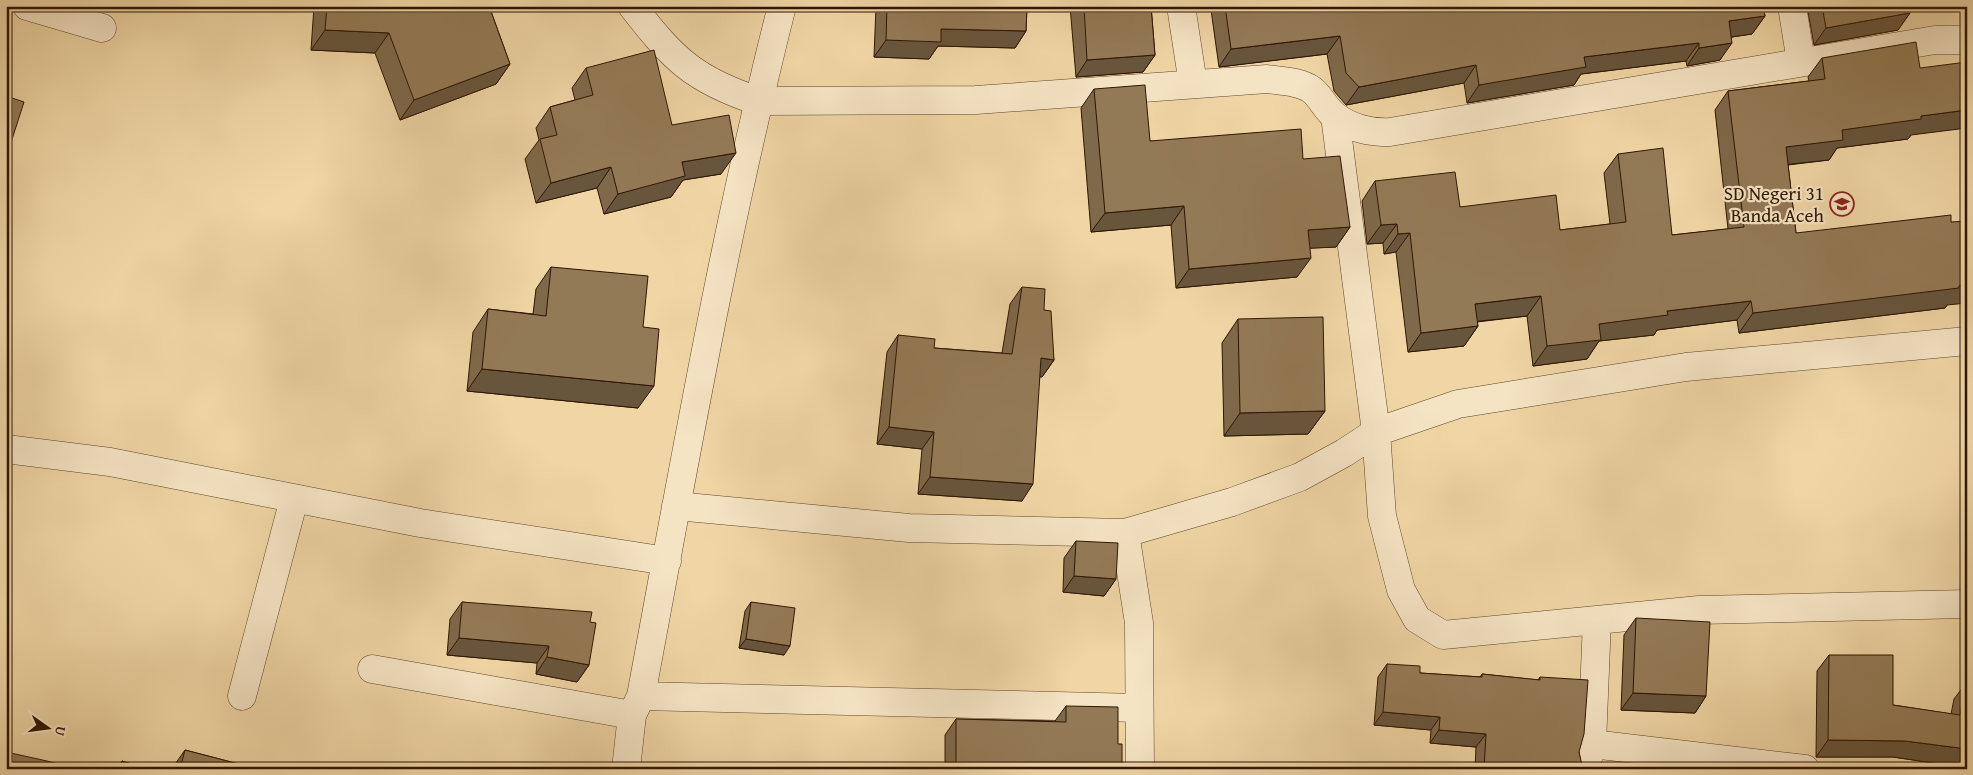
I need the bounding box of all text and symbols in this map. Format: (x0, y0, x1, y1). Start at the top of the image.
place label: SD Negeri 31 Banda Aceh (1724, 179, 1824, 229)
school or university icon: SD Negeri 31 Banda Aceh (1829, 191, 1855, 217)
north arrow (22, 702, 72, 752)
text: U (50, 724, 71, 739)

